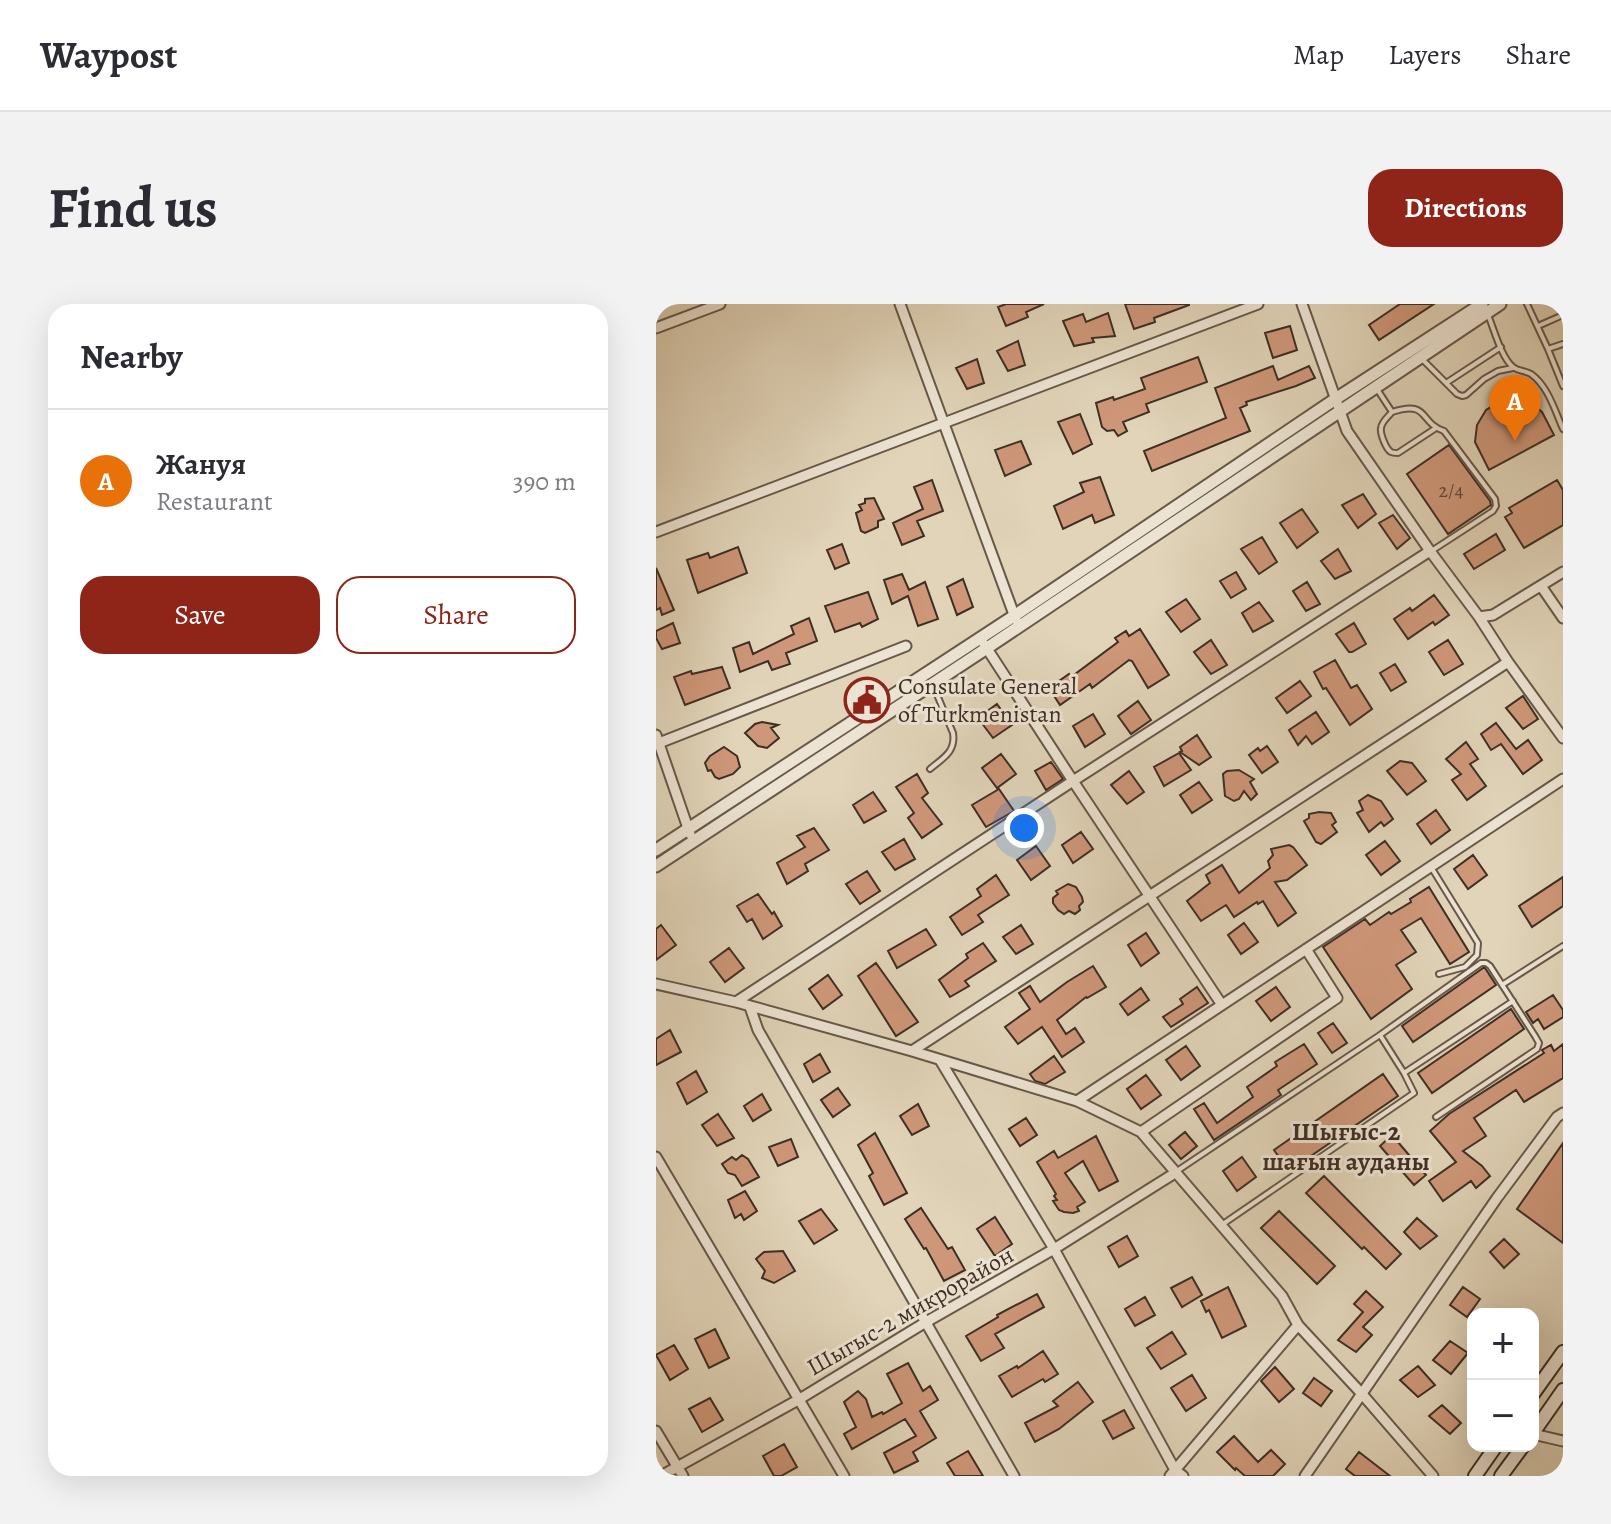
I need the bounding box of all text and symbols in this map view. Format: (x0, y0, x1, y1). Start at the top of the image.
text: Waypost (40, 29, 177, 81)
text: Map (1293, 36, 1344, 74)
text: Layers (1388, 36, 1461, 74)
text: Share (1505, 36, 1571, 74)
button: Directions (1368, 169, 1563, 247)
text: Find us (48, 170, 218, 246)
text: Nearby (80, 333, 183, 380)
pin: A (1489, 375, 1541, 441)
text: Жануя (156, 444, 246, 484)
text: A (98, 464, 114, 499)
text: 390 m (513, 464, 576, 499)
house number: 2/4 (1438, 477, 1464, 504)
text: Restaurant (156, 484, 273, 519)
button: Save (80, 576, 320, 654)
button: Share (336, 576, 576, 654)
place label: Consulate General of Turkmenistan (898, 670, 1077, 730)
public building icon: Consulate General of Turkmenistan (843, 676, 891, 724)
your location (1004, 808, 1044, 848)
district label: Шығыс-2 шағын ауданы (1262, 1114, 1430, 1179)
street label: Шыгыс-2 микрорайон (801, 1239, 1019, 1383)
map controls (1467, 1308, 1539, 1452)
button: + (1467, 1308, 1539, 1380)
button: − (1467, 1380, 1539, 1452)

